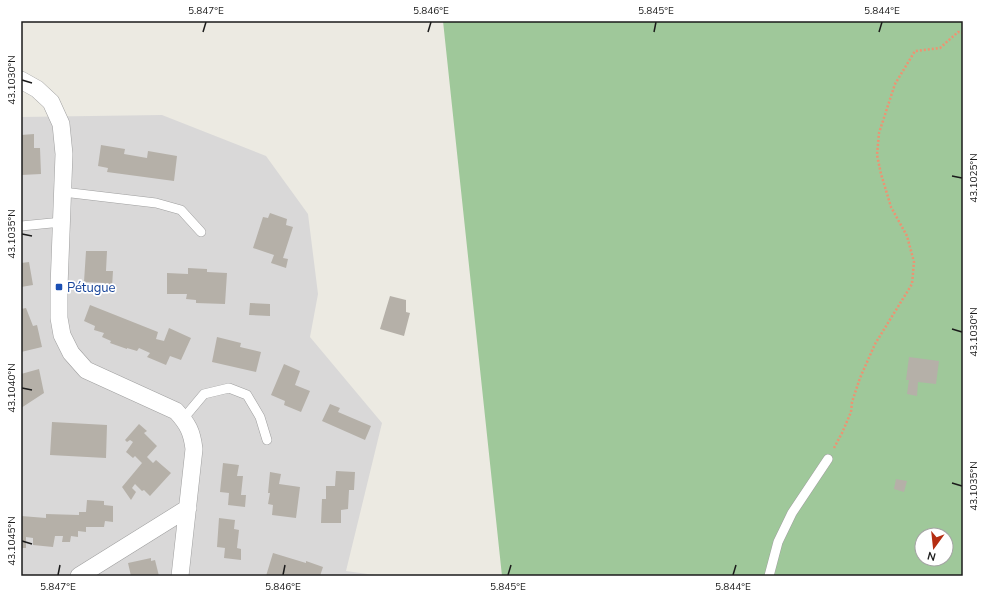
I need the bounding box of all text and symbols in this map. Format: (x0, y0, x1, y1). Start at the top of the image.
text: 5.847°E (188, 4, 224, 18)
text: 5.846°E (413, 4, 449, 18)
text: 5.845°E (638, 4, 674, 18)
text: 5.844°E (864, 4, 900, 18)
text: 43.1030°N (5, 55, 19, 105)
text: 43.1025°N (967, 153, 981, 203)
text: 43.1035°N (5, 209, 19, 259)
place label: Pétugue (67, 279, 116, 297)
marker: Pétugue (54, 282, 64, 292)
text: 43.1030°N (967, 307, 981, 357)
text: 43.1040°N (5, 363, 19, 413)
text: 43.1035°N (967, 461, 981, 511)
text: 43.1045°N (5, 516, 19, 566)
north arrow (914, 527, 954, 567)
text: N (926, 548, 937, 564)
text: 5.847°E (40, 580, 76, 594)
text: 5.846°E (265, 580, 301, 594)
text: 5.845°E (490, 580, 526, 594)
text: 5.844°E (715, 580, 751, 594)

